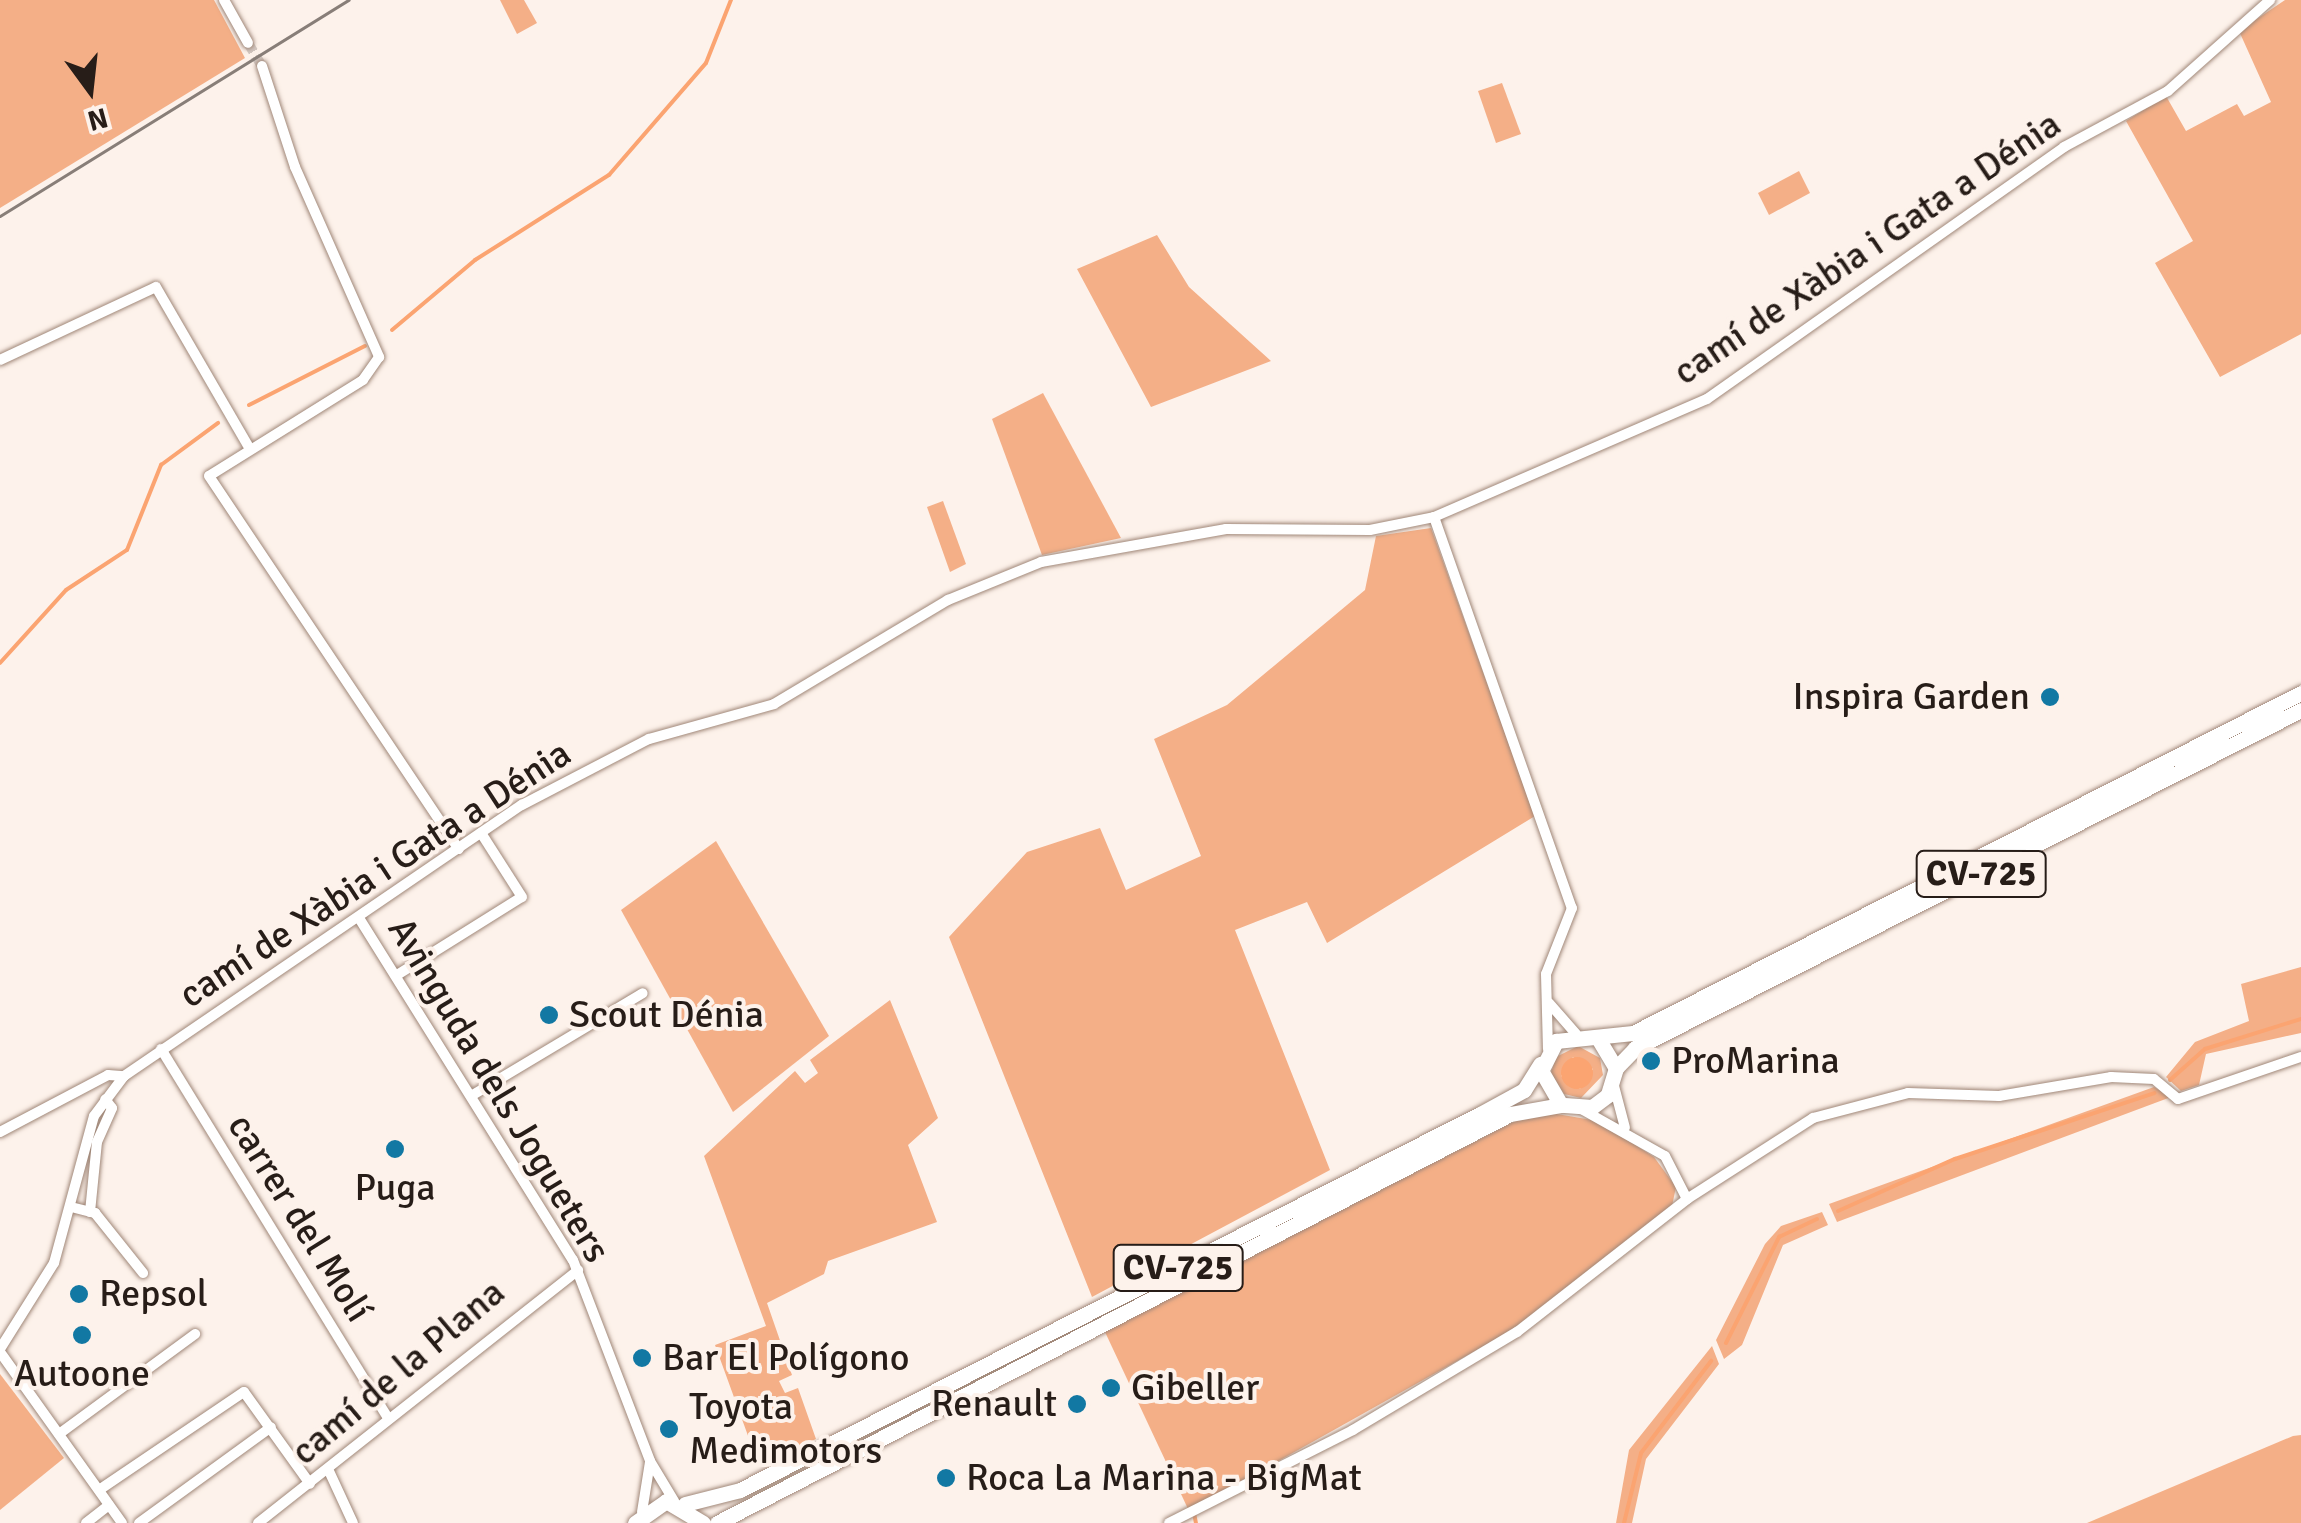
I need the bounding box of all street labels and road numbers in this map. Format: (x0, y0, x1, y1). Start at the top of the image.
street label: camí de Xàbia i Gata a Dénia (1665, 101, 2069, 395)
street label: camí de Xàbia i Gata a Dénia (171, 730, 579, 1018)
road number: CV-725 (1914, 844, 2048, 904)
street label: Avinguda dels Jogueters (378, 910, 620, 1270)
street label: carrer del Molí (218, 1106, 382, 1330)
road number: CV-725 (1110, 1238, 1246, 1298)
street label: camí de la Plana (282, 1270, 514, 1474)

